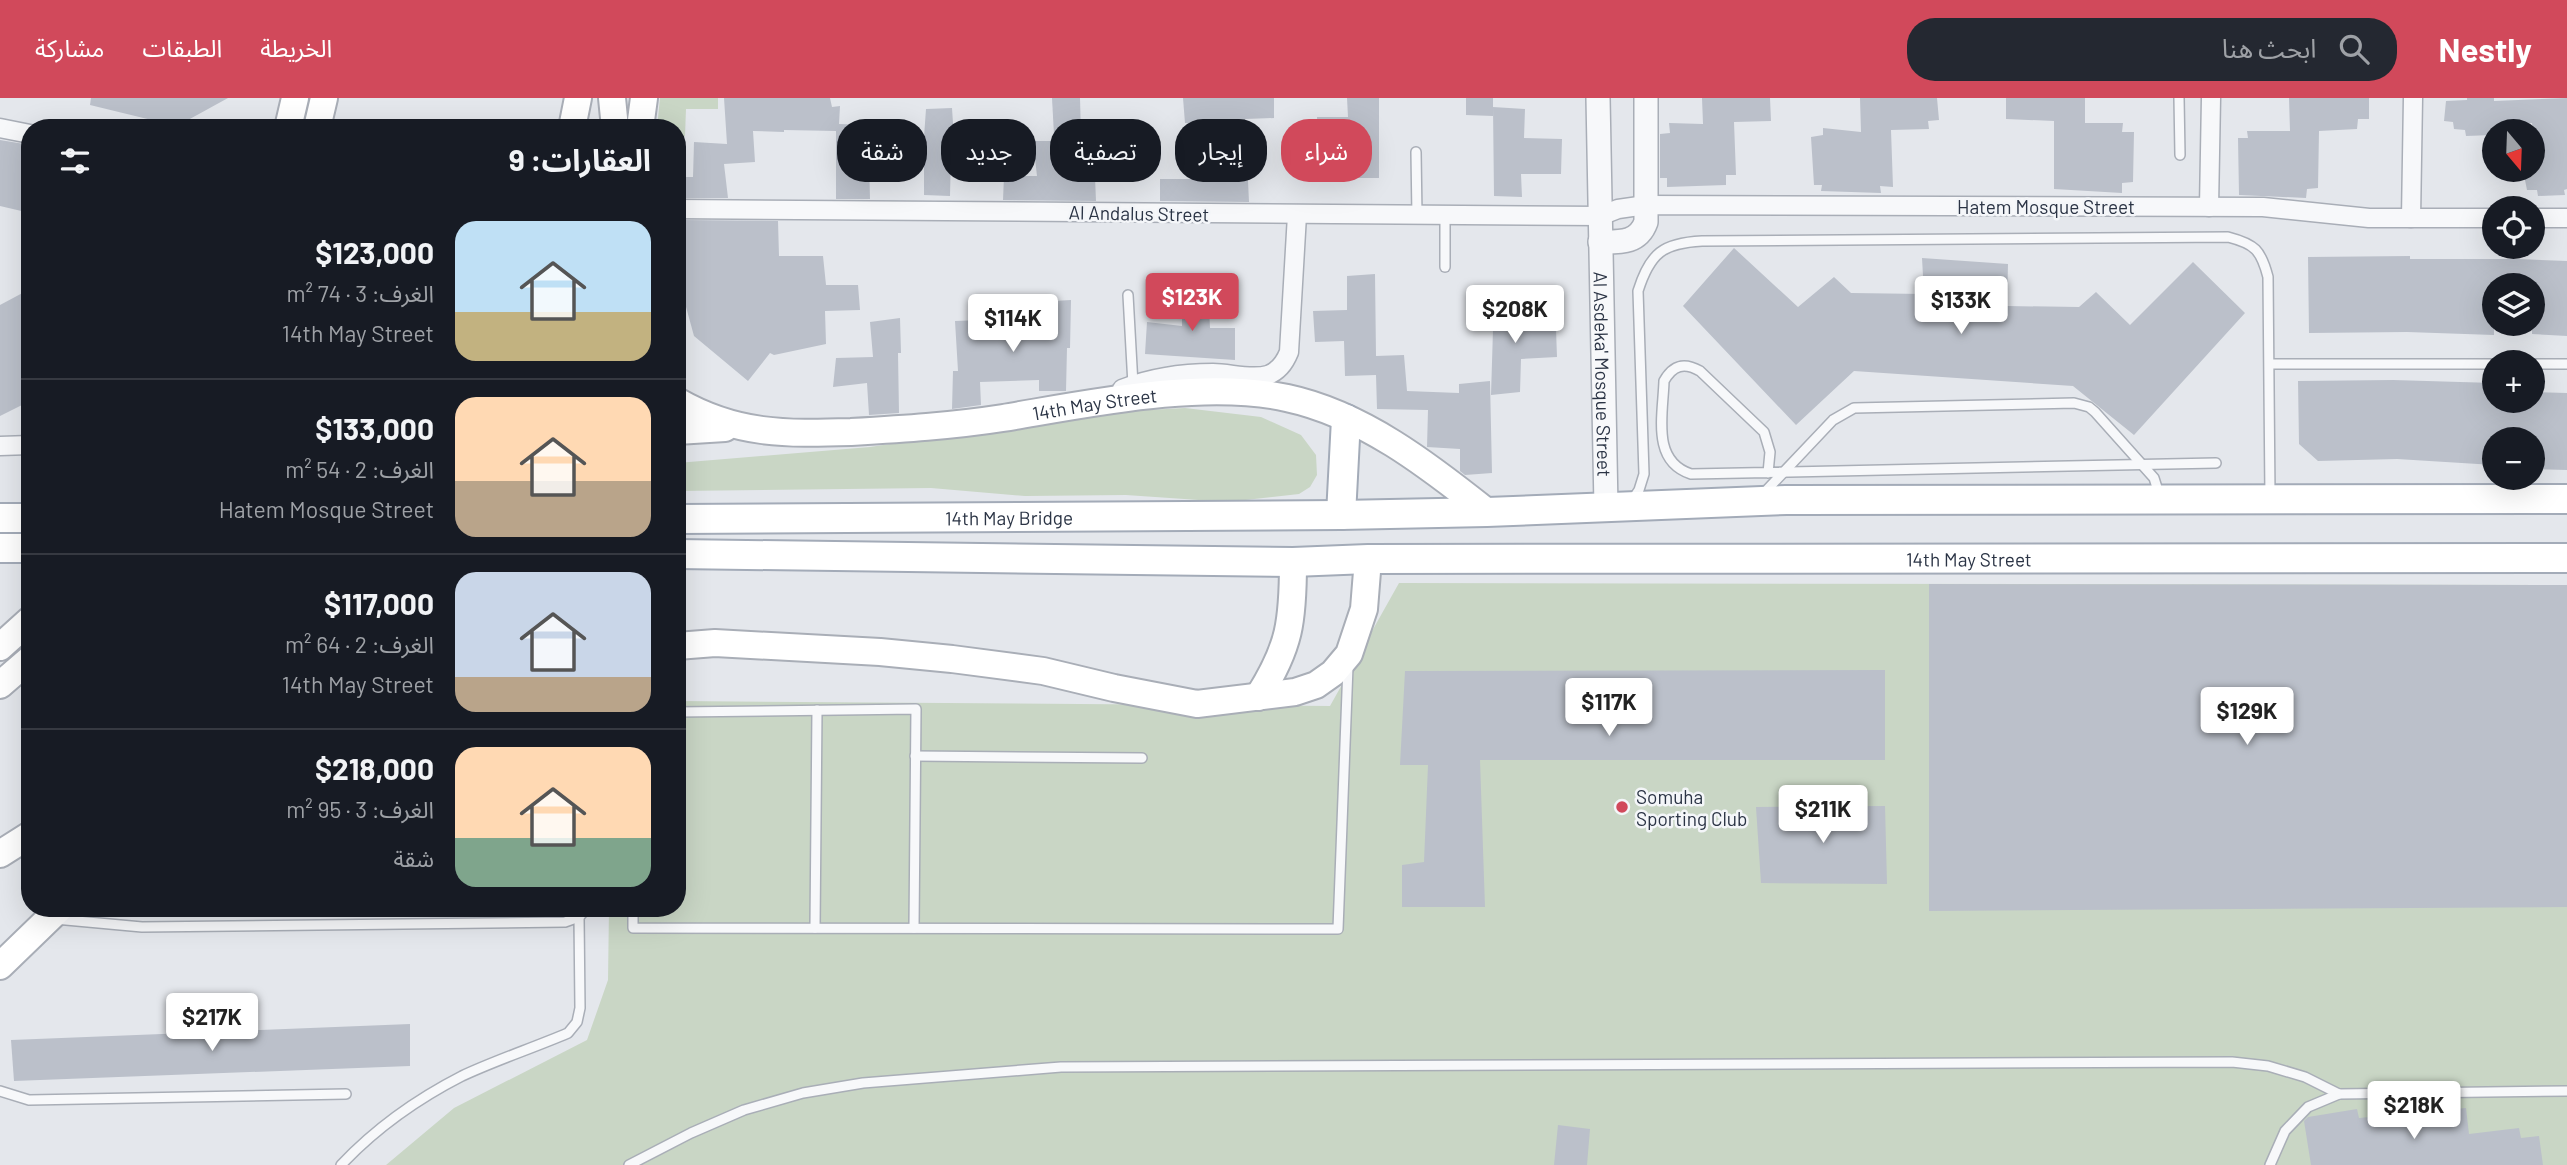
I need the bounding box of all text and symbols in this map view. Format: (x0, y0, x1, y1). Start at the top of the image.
search box (1907, 18, 2397, 81)
text: Nestly (2439, 29, 2532, 69)
icon: search (2335, 30, 2373, 68)
text: ابحث هنا (2222, 32, 2317, 63)
text: مشاركة (35, 33, 104, 62)
text: الطبقات (142, 33, 222, 62)
text: الخريطة (260, 33, 332, 62)
chip: شقة (837, 119, 927, 182)
chip: جديد (941, 119, 1036, 182)
chip: تصفية (1050, 119, 1161, 182)
chip: إيجار (1175, 119, 1267, 182)
chip: شراء (1281, 119, 1372, 182)
north arrow (2482, 119, 2544, 182)
map controls (2482, 119, 2545, 490)
text: العقارات: 9 (509, 141, 651, 177)
icon: filters (56, 142, 94, 180)
street label: Hatem Mosque Street (1957, 195, 2135, 218)
button: locate (2482, 196, 2545, 259)
street label: Al Andalus Street (1068, 200, 1210, 226)
text: $123,000 (315, 234, 434, 270)
icon: home (511, 249, 595, 333)
street label: Al Asdeka' Mosque Street (1590, 271, 1617, 477)
button: layers (2482, 273, 2545, 336)
pin: $123K (1143, 274, 1241, 333)
pin: $133K (1912, 276, 2010, 336)
text: الغرف: 3 · 74 m² (287, 279, 434, 307)
text: $123K (1162, 282, 1222, 310)
text: $133K (1931, 285, 1991, 313)
pin: $208K (1466, 286, 1564, 345)
pin: $114K (964, 294, 1062, 354)
text: $208K (1482, 294, 1548, 322)
text: $114K (984, 303, 1042, 331)
text: 14th May Street (282, 319, 434, 347)
button: + (2482, 350, 2545, 413)
street label: 14th May Street (1030, 383, 1158, 424)
text: $133,000 (315, 410, 434, 446)
icon: home (511, 425, 595, 509)
button: − (2482, 427, 2545, 490)
text: الغرف: 2 · 54 m² (285, 455, 434, 483)
text: Hatem Mosque Street (219, 495, 434, 523)
street label: 14th May Bridge (945, 505, 1073, 529)
street label: 14th May Street (1906, 547, 2032, 570)
text: $117,000 (324, 585, 434, 621)
icon: home (511, 600, 595, 684)
text: الغرف: 2 · 64 m² (285, 630, 434, 658)
text: 14th May Street (282, 670, 434, 698)
pin: $117K (1560, 678, 1658, 738)
text: $117K (1581, 687, 1637, 715)
pin: $129K (2198, 688, 2296, 747)
text: $129K (2217, 696, 2277, 724)
text: $218,000 (315, 750, 434, 786)
icon: home (511, 775, 595, 859)
place label: Somuha Sporting Club (1636, 785, 1747, 830)
pin: $211K (1774, 786, 1872, 845)
text: $211K (1795, 794, 1851, 822)
text: الغرف: 3 · 95 m² (286, 795, 434, 823)
marker: Somuha Sporting Club (1614, 799, 1630, 815)
text: شقة (393, 844, 434, 872)
pin: $217K (163, 993, 261, 1053)
text: $217K (182, 1002, 242, 1030)
pin: $218K (2365, 1082, 2463, 1141)
text: $218K (2384, 1090, 2444, 1118)

